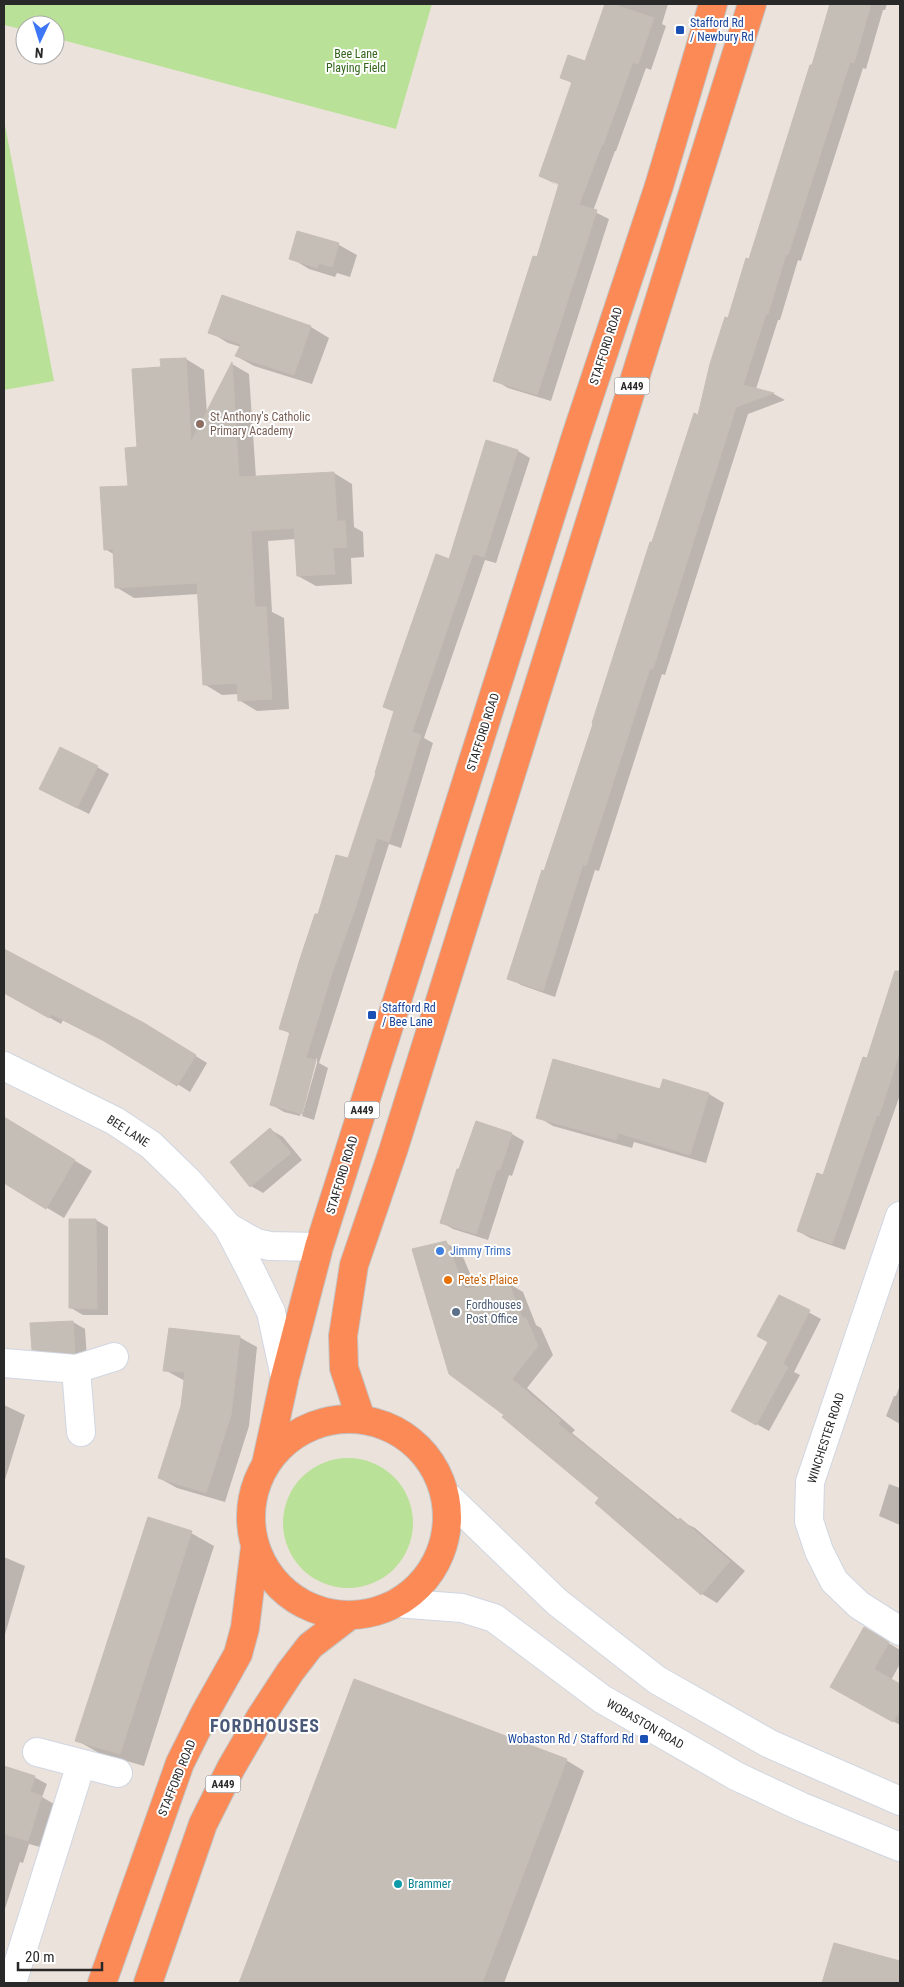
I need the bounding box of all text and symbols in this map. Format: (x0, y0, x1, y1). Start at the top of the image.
north arrow (15, 15, 65, 65)
place label: Stafford Rd / Newbury Rd (690, 16, 754, 44)
marker: Stafford Rd / Newbury Rd (674, 24, 686, 36)
text: N (34, 45, 44, 61)
park label: Bee Lane Playing Field (326, 47, 386, 75)
street label: STAFFORD ROAD (587, 305, 625, 387)
road number: A449 (614, 378, 650, 394)
place label: St Anthony's Catholic Primary Academy (210, 410, 311, 438)
marker: St Anthony's Catholic Primary Academy (194, 418, 206, 430)
street label: STAFFORD ROAD (464, 691, 502, 773)
place label: Stafford Rd / Bee Lane (382, 1001, 436, 1029)
marker: Stafford Rd / Bee Lane (366, 1009, 378, 1021)
road number: A449 (344, 1102, 380, 1118)
street label: BEE LANE (104, 1112, 152, 1150)
street label: STAFFORD ROAD (323, 1134, 361, 1216)
place label: Jimmy Trims (450, 1244, 511, 1258)
marker: Jimmy Trims (434, 1245, 446, 1257)
place label: Pete's Plaice (458, 1273, 519, 1287)
marker: Pete's Plaice (442, 1274, 454, 1286)
place label: Fordhouses Post Office (466, 1298, 521, 1326)
marker: Fordhouses Post Office (450, 1306, 462, 1318)
street label: WINCHESTER ROAD (805, 1391, 847, 1485)
street label: WOBASTON ROAD (604, 1696, 686, 1752)
district label: FORDHOUSES (210, 1715, 320, 1736)
place label: Wobaston Rd / Stafford Rd (508, 1732, 634, 1746)
marker: Wobaston Rd / Stafford Rd (638, 1733, 650, 1745)
street label: STAFFORD ROAD (155, 1738, 199, 1818)
road number: A449 (206, 1776, 240, 1792)
place label: Brammer (408, 1877, 451, 1891)
marker: Brammer (392, 1878, 404, 1890)
scale bar (18, 1940, 101, 1972)
text: 20 m (25, 1948, 55, 1966)

